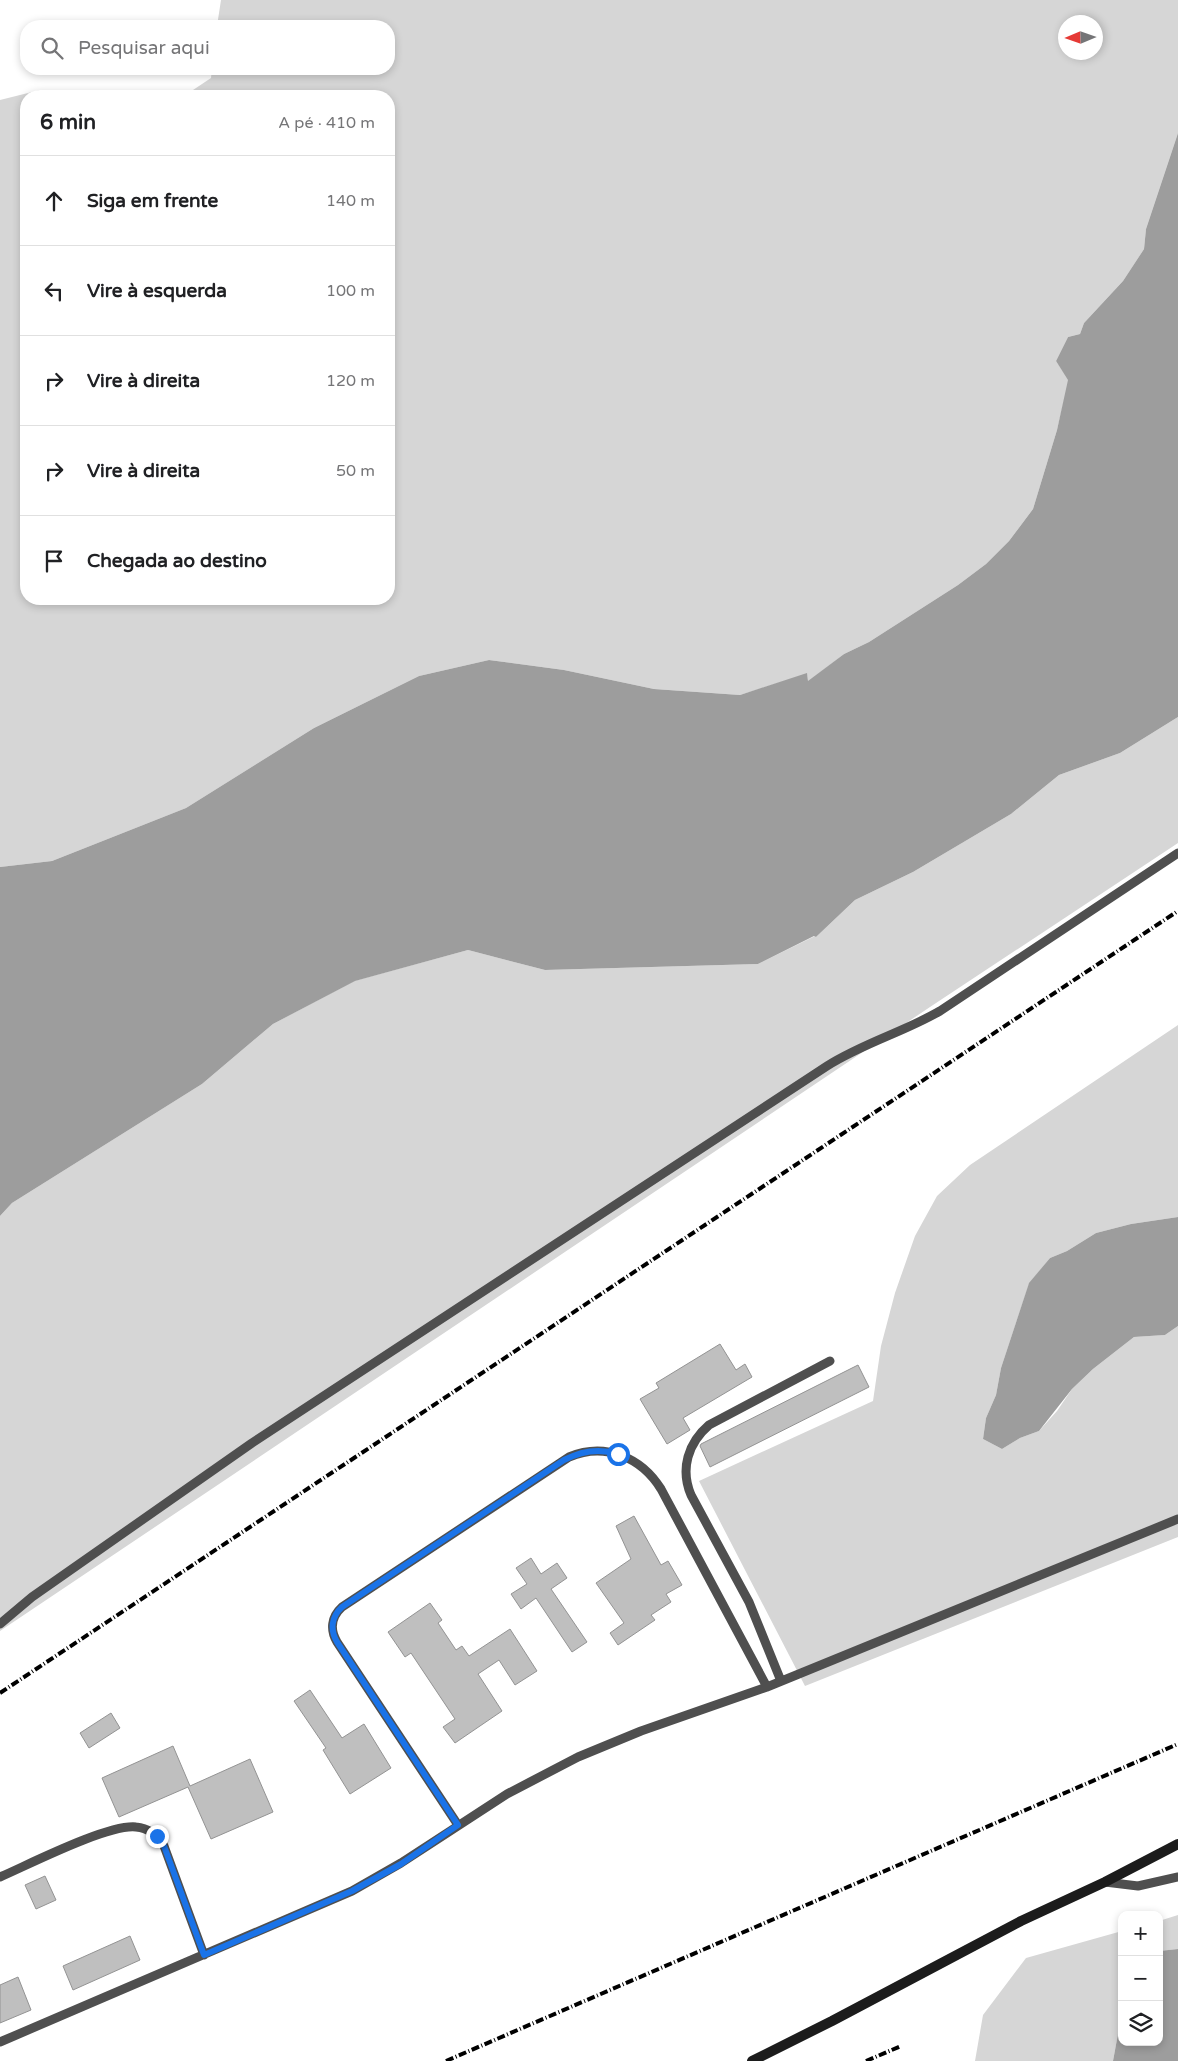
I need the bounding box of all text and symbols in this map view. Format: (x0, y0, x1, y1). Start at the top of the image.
north arrow (1058, 15, 1103, 60)
search box (20, 20, 395, 75)
icon: search (38, 34, 66, 62)
text: Pesquisar aqui (78, 37, 210, 59)
text: 6 min (40, 110, 96, 135)
text: A pé · 410 m (278, 113, 375, 133)
icon: ahead (40, 187, 68, 215)
text: Siga em frente (87, 190, 218, 212)
text: 140 m (326, 191, 375, 211)
icon: left (40, 277, 68, 305)
text: Vire à esquerda (87, 280, 227, 302)
text: 100 m (326, 281, 375, 301)
icon: right (40, 367, 68, 395)
text: Vire à direita (87, 370, 200, 392)
text: 120 m (326, 371, 375, 391)
icon: right (40, 457, 68, 485)
text: Vire à direita (87, 460, 200, 482)
text: 50 m (336, 461, 375, 481)
icon: arrive (40, 547, 68, 575)
text: Chegada ao destino (87, 550, 267, 572)
route start (607, 1443, 630, 1466)
route end (146, 1825, 169, 1848)
map controls (1118, 1911, 1163, 2046)
button: + (1118, 1911, 1163, 1956)
button: − (1118, 1956, 1163, 2001)
button: layers (1118, 2001, 1163, 2046)

